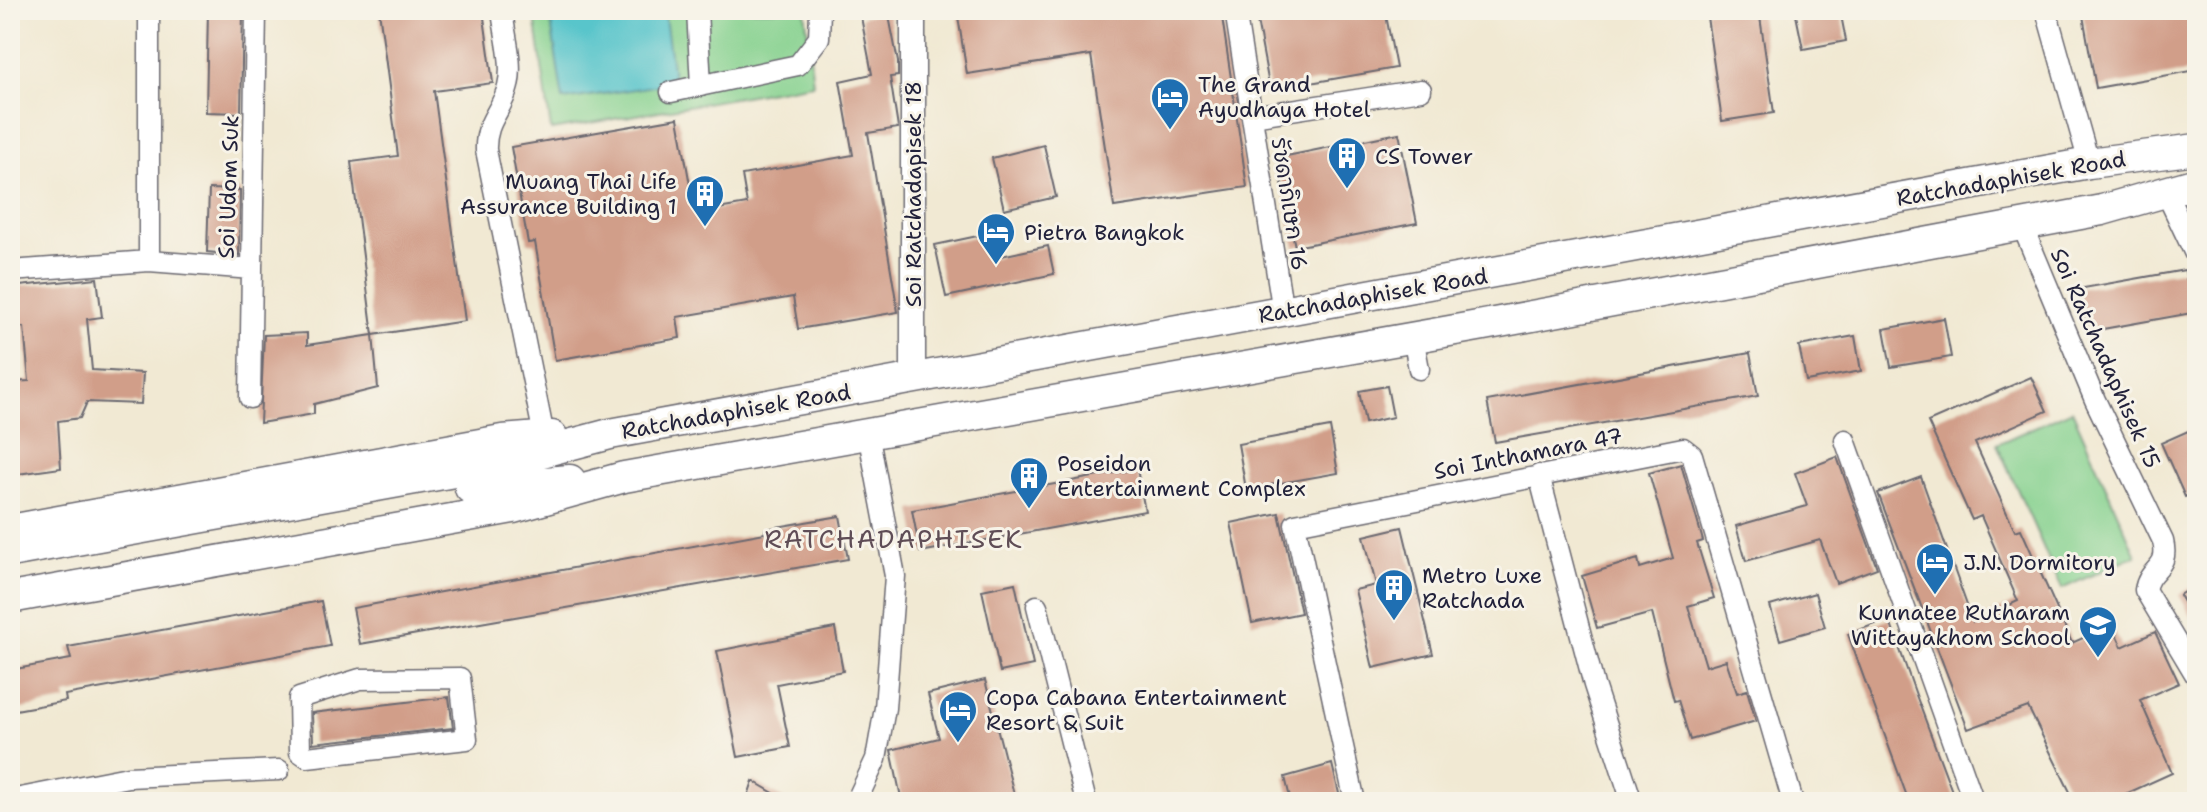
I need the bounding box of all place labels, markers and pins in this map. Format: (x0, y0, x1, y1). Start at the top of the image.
place label: The Grand Ayudhaya Hotel (1198, 70, 1371, 124)
hotel icon: The Grand Ayudhaya Hotel (1149, 76, 1191, 131)
building icon: CS Tower (1326, 135, 1368, 190)
place label: CS Tower (1375, 142, 1473, 171)
place label: Muang Thai Life Assurance Building 1 (460, 167, 677, 221)
building icon: Muang Thai Life Assurance Building 1 (684, 173, 726, 228)
hotel icon: Pietra Bangkok (975, 211, 1017, 266)
place label: Pietra Bangkok (1024, 218, 1185, 247)
place label: Poseidon Entertainment Complex (1057, 449, 1306, 503)
building icon: Poseidon Entertainment Complex (1008, 455, 1050, 510)
hotel icon: J.N. Dormitory (1914, 541, 1956, 596)
place label: J.N. Dormitory (1963, 548, 2116, 577)
place label: Metro Luxe Ratchada (1422, 561, 1542, 615)
building icon: Metro Luxe Ratchada (1373, 567, 1415, 622)
place label: Kunnatee Rutharam Wittayakhom School (1851, 598, 2070, 652)
school or university icon: Kunnatee Rutharam Wittayakhom School (2077, 604, 2119, 659)
place label: Copa Cabana Entertainment Resort & Suit (986, 683, 1287, 737)
hotel icon: Copa Cabana Entertainment Resort & Suit (937, 689, 979, 744)

